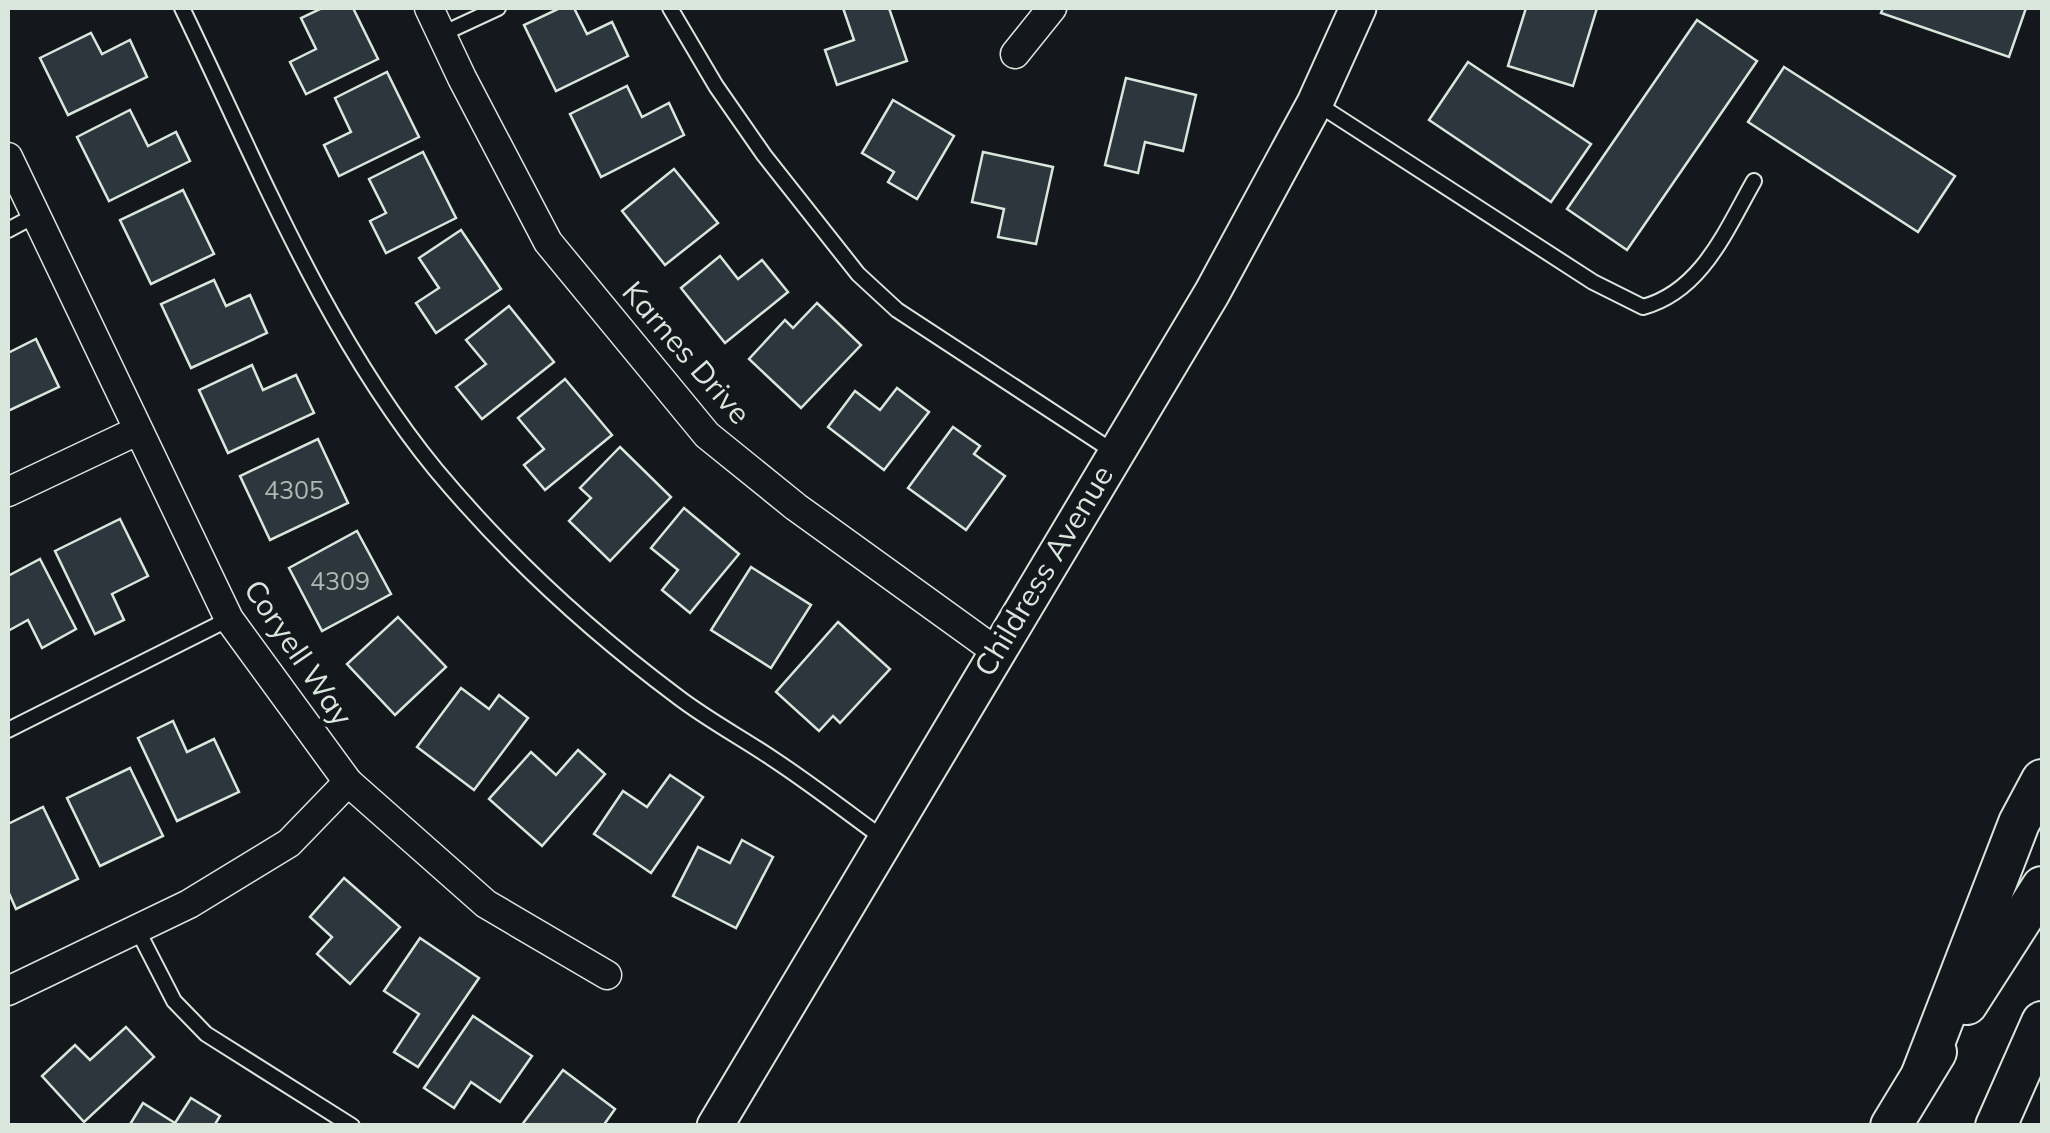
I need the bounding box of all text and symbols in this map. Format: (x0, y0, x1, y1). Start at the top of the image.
street label: Karnes Drive (614, 273, 759, 432)
street label: Childress Avenue (965, 458, 1121, 683)
house number: 4305 (264, 474, 324, 505)
house number: 4309 (310, 565, 370, 596)
street label: Coryell Way (236, 572, 362, 733)

